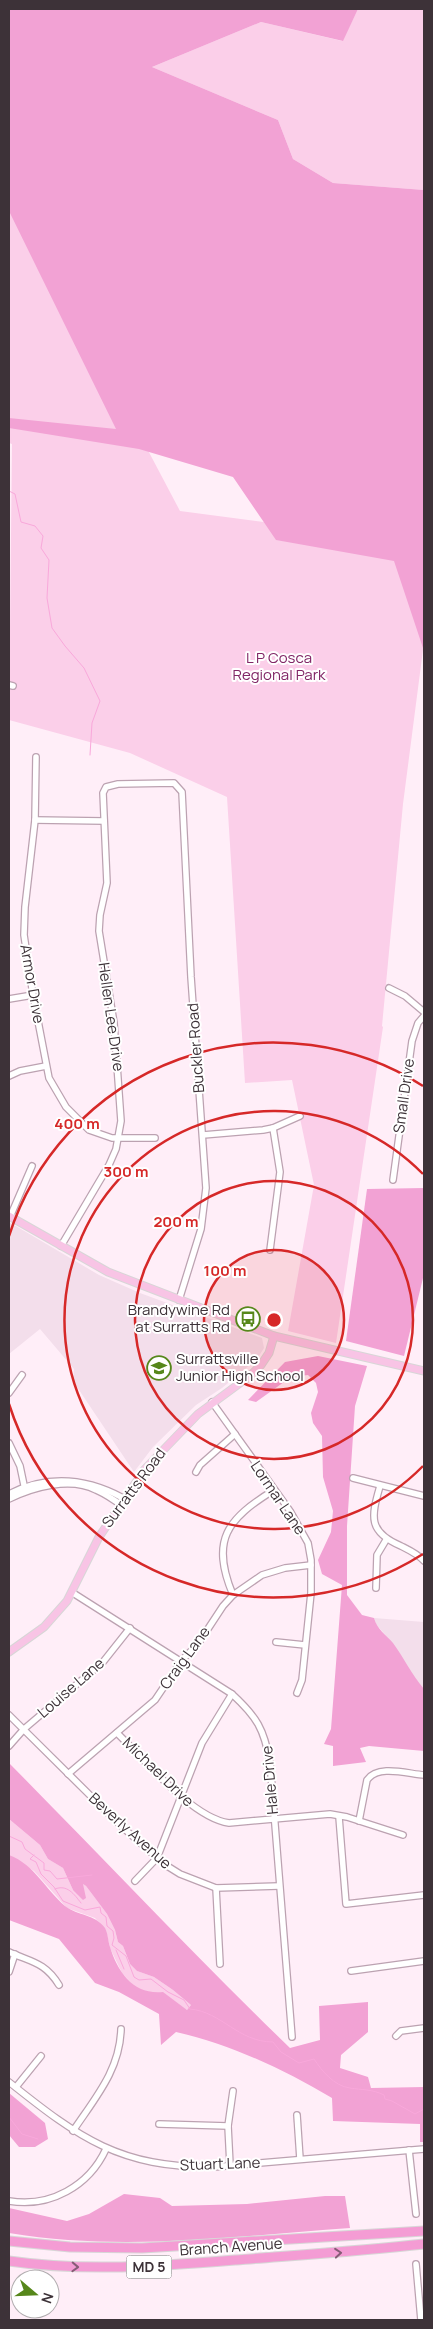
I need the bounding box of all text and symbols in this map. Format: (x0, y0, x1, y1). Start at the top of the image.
park label: L P Cosca Regional Park (232, 647, 326, 685)
street label: Armor Drive (15, 943, 50, 1025)
street label: Hellen Lee Drive (93, 961, 130, 1073)
street label: Buckler Road (182, 1002, 209, 1094)
street label: Small Drive (388, 1057, 419, 1135)
text: 400 m (54, 1113, 100, 1134)
text: 300 m (104, 1161, 148, 1182)
text: 200 m (153, 1211, 199, 1232)
text: 100 m (204, 1260, 246, 1281)
place label: Brandywine Rd at Surratts Rd (128, 1299, 230, 1337)
bus stop icon: Brandywine Rd at Surratts Rd (235, 1306, 261, 1332)
centre of rings (265, 1311, 283, 1329)
place label: Surrattsville Junior High School (176, 1348, 304, 1386)
school or university icon: Surrattsville Junior High School (146, 1355, 172, 1381)
street label: Surratts Road (97, 1444, 170, 1532)
street label: Lormar Lane (246, 1457, 311, 1539)
street label: Craig Lane (155, 1622, 215, 1693)
street label: Louise Lane (33, 1653, 109, 1723)
street label: Michael Drive (118, 1732, 199, 1811)
street label: Hale Drive (256, 1745, 283, 1815)
street label: Beverly Avenue (84, 1788, 177, 1874)
street label: Stuart Lane (179, 2152, 261, 2175)
street label: Branch Avenue (179, 2232, 283, 2261)
one-way arrow (334, 2247, 342, 2258)
road number: MD 5 (126, 2256, 172, 2278)
one-way arrow (71, 2262, 79, 2273)
north arrow (10, 2269, 60, 2319)
text: N (37, 2291, 58, 2306)

